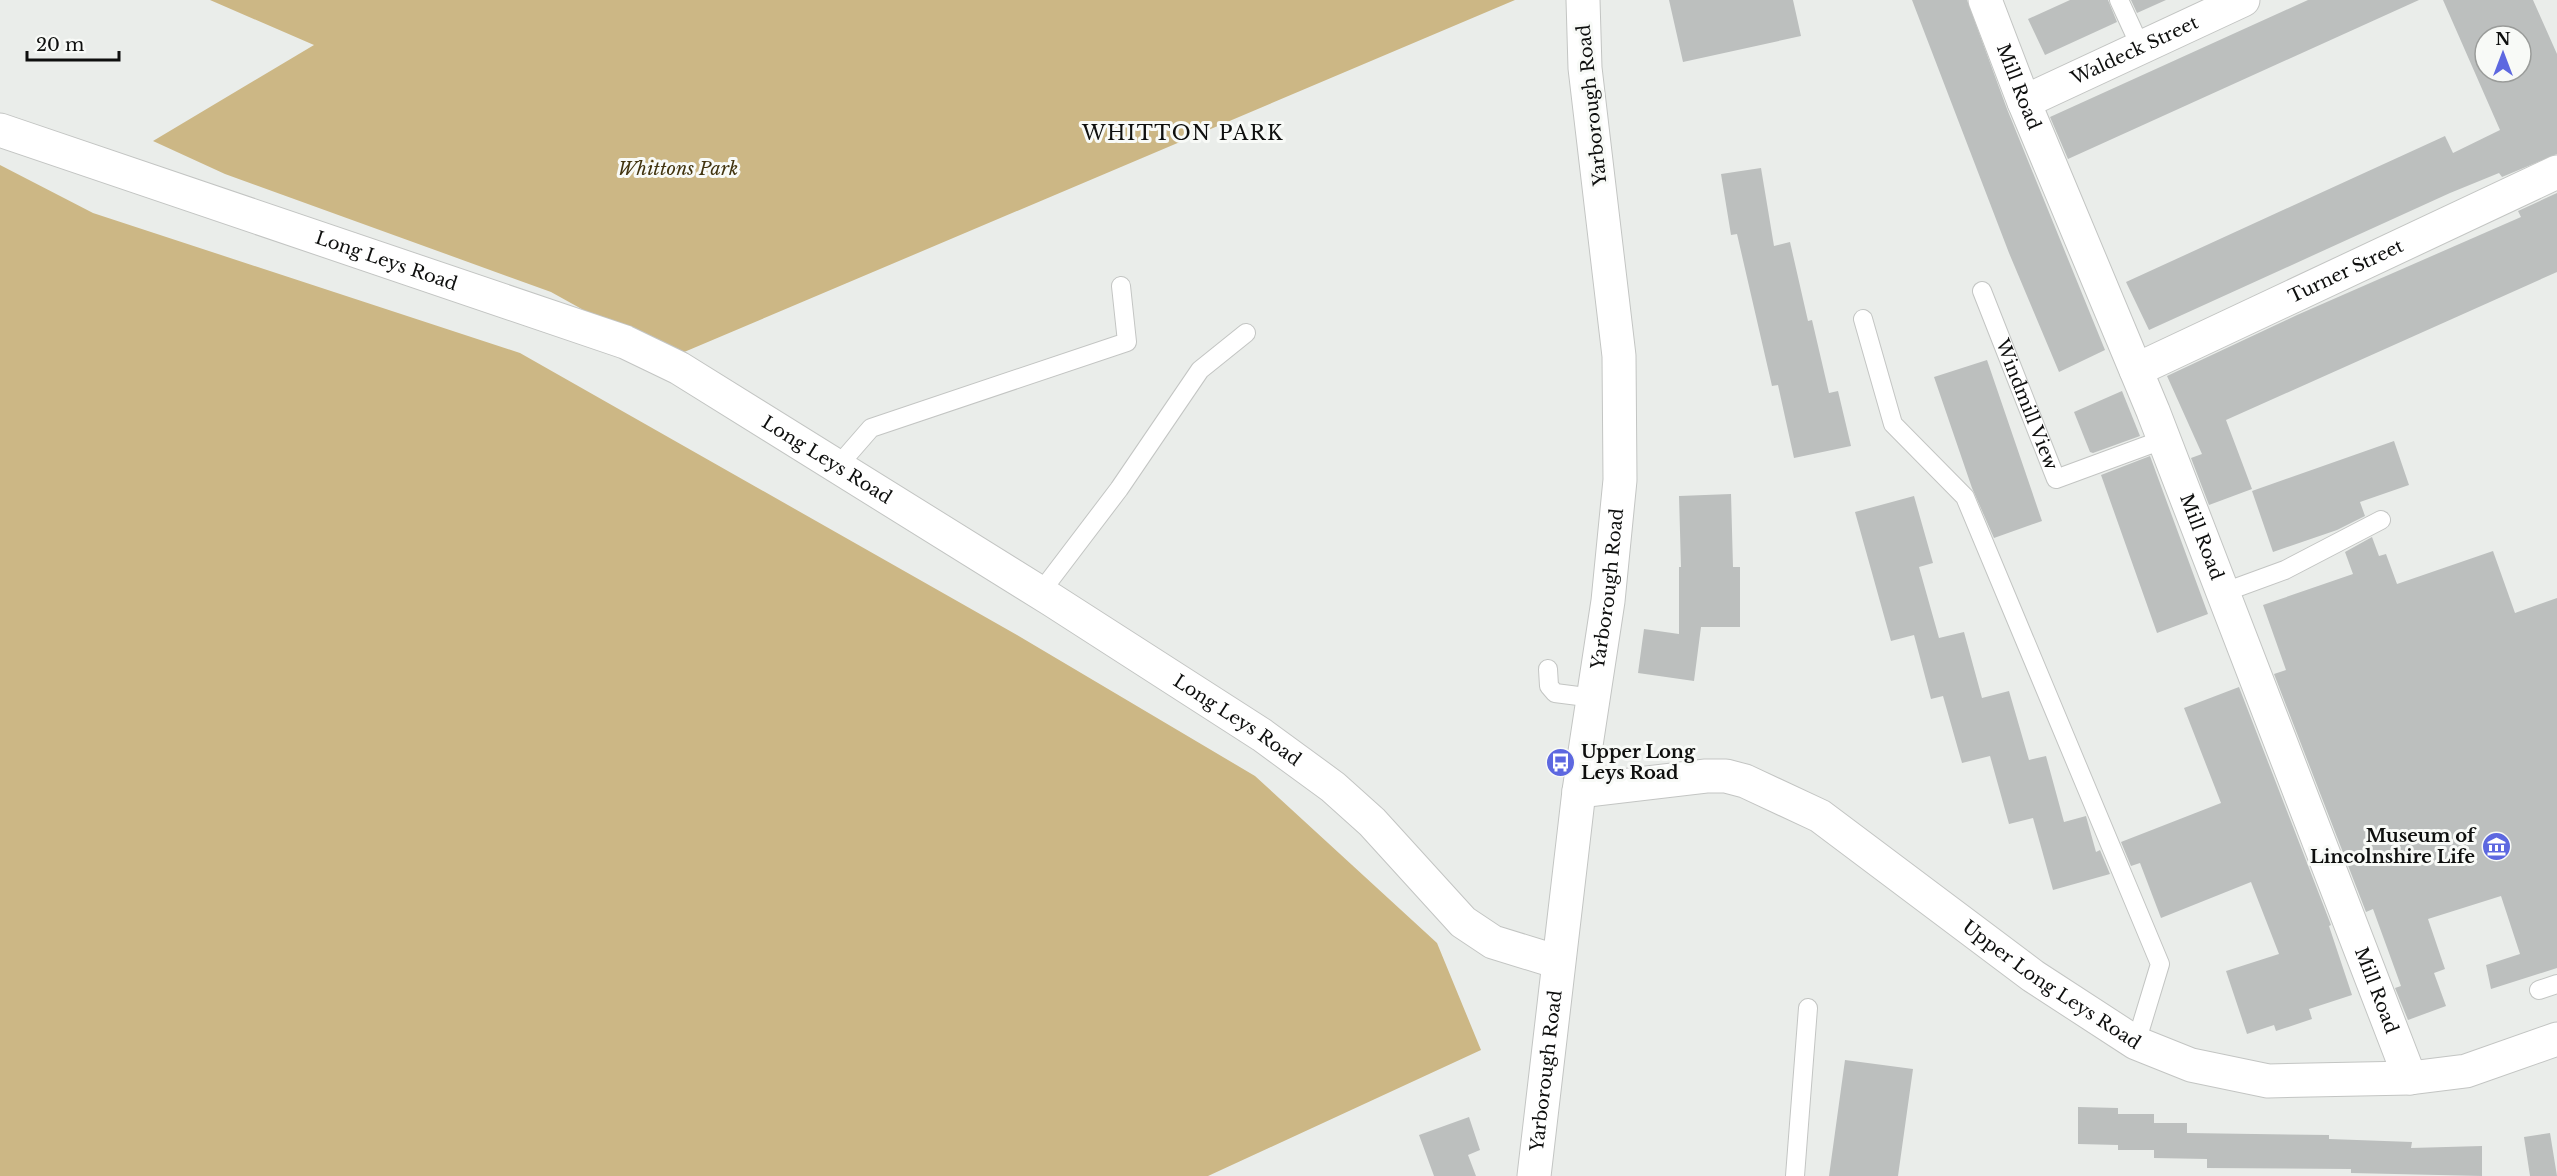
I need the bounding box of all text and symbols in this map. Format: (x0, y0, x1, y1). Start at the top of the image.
street label: Waldeck Street (2067, 11, 2202, 90)
street label: Yarborough Road (1573, 23, 1612, 188)
scale bar (27, 24, 118, 62)
north arrow (2473, 24, 2533, 84)
text: N (2495, 29, 2511, 49)
text: 20 m (36, 34, 84, 56)
street label: Mill Road (1992, 41, 2045, 133)
district label: WHITTON PARK (1081, 121, 1284, 145)
park label: Whittons Park (618, 158, 738, 180)
street label: Long Leys Road (312, 227, 460, 295)
street label: Turner Street (2285, 235, 2407, 308)
street label: Windmill View (1991, 335, 2063, 474)
street label: Long Leys Road (758, 411, 896, 509)
street label: Mill Road (2175, 491, 2228, 583)
street label: Yarborough Road (1587, 507, 1628, 672)
street label: Long Leys Road (1169, 670, 1305, 771)
place label: Upper Long Leys Road (1581, 741, 1696, 784)
bus stop icon: Upper Long Leys Road (1544, 746, 1576, 778)
place label: Museum of Lincolnshire Life (2310, 825, 2477, 868)
museum icon: Museum of Lincolnshire Life (2480, 830, 2512, 862)
street label: Upper Long Leys Road (1958, 916, 2145, 1054)
street label: Mill Road (2350, 944, 2403, 1037)
street label: Yarborough Road (1526, 989, 1567, 1154)

